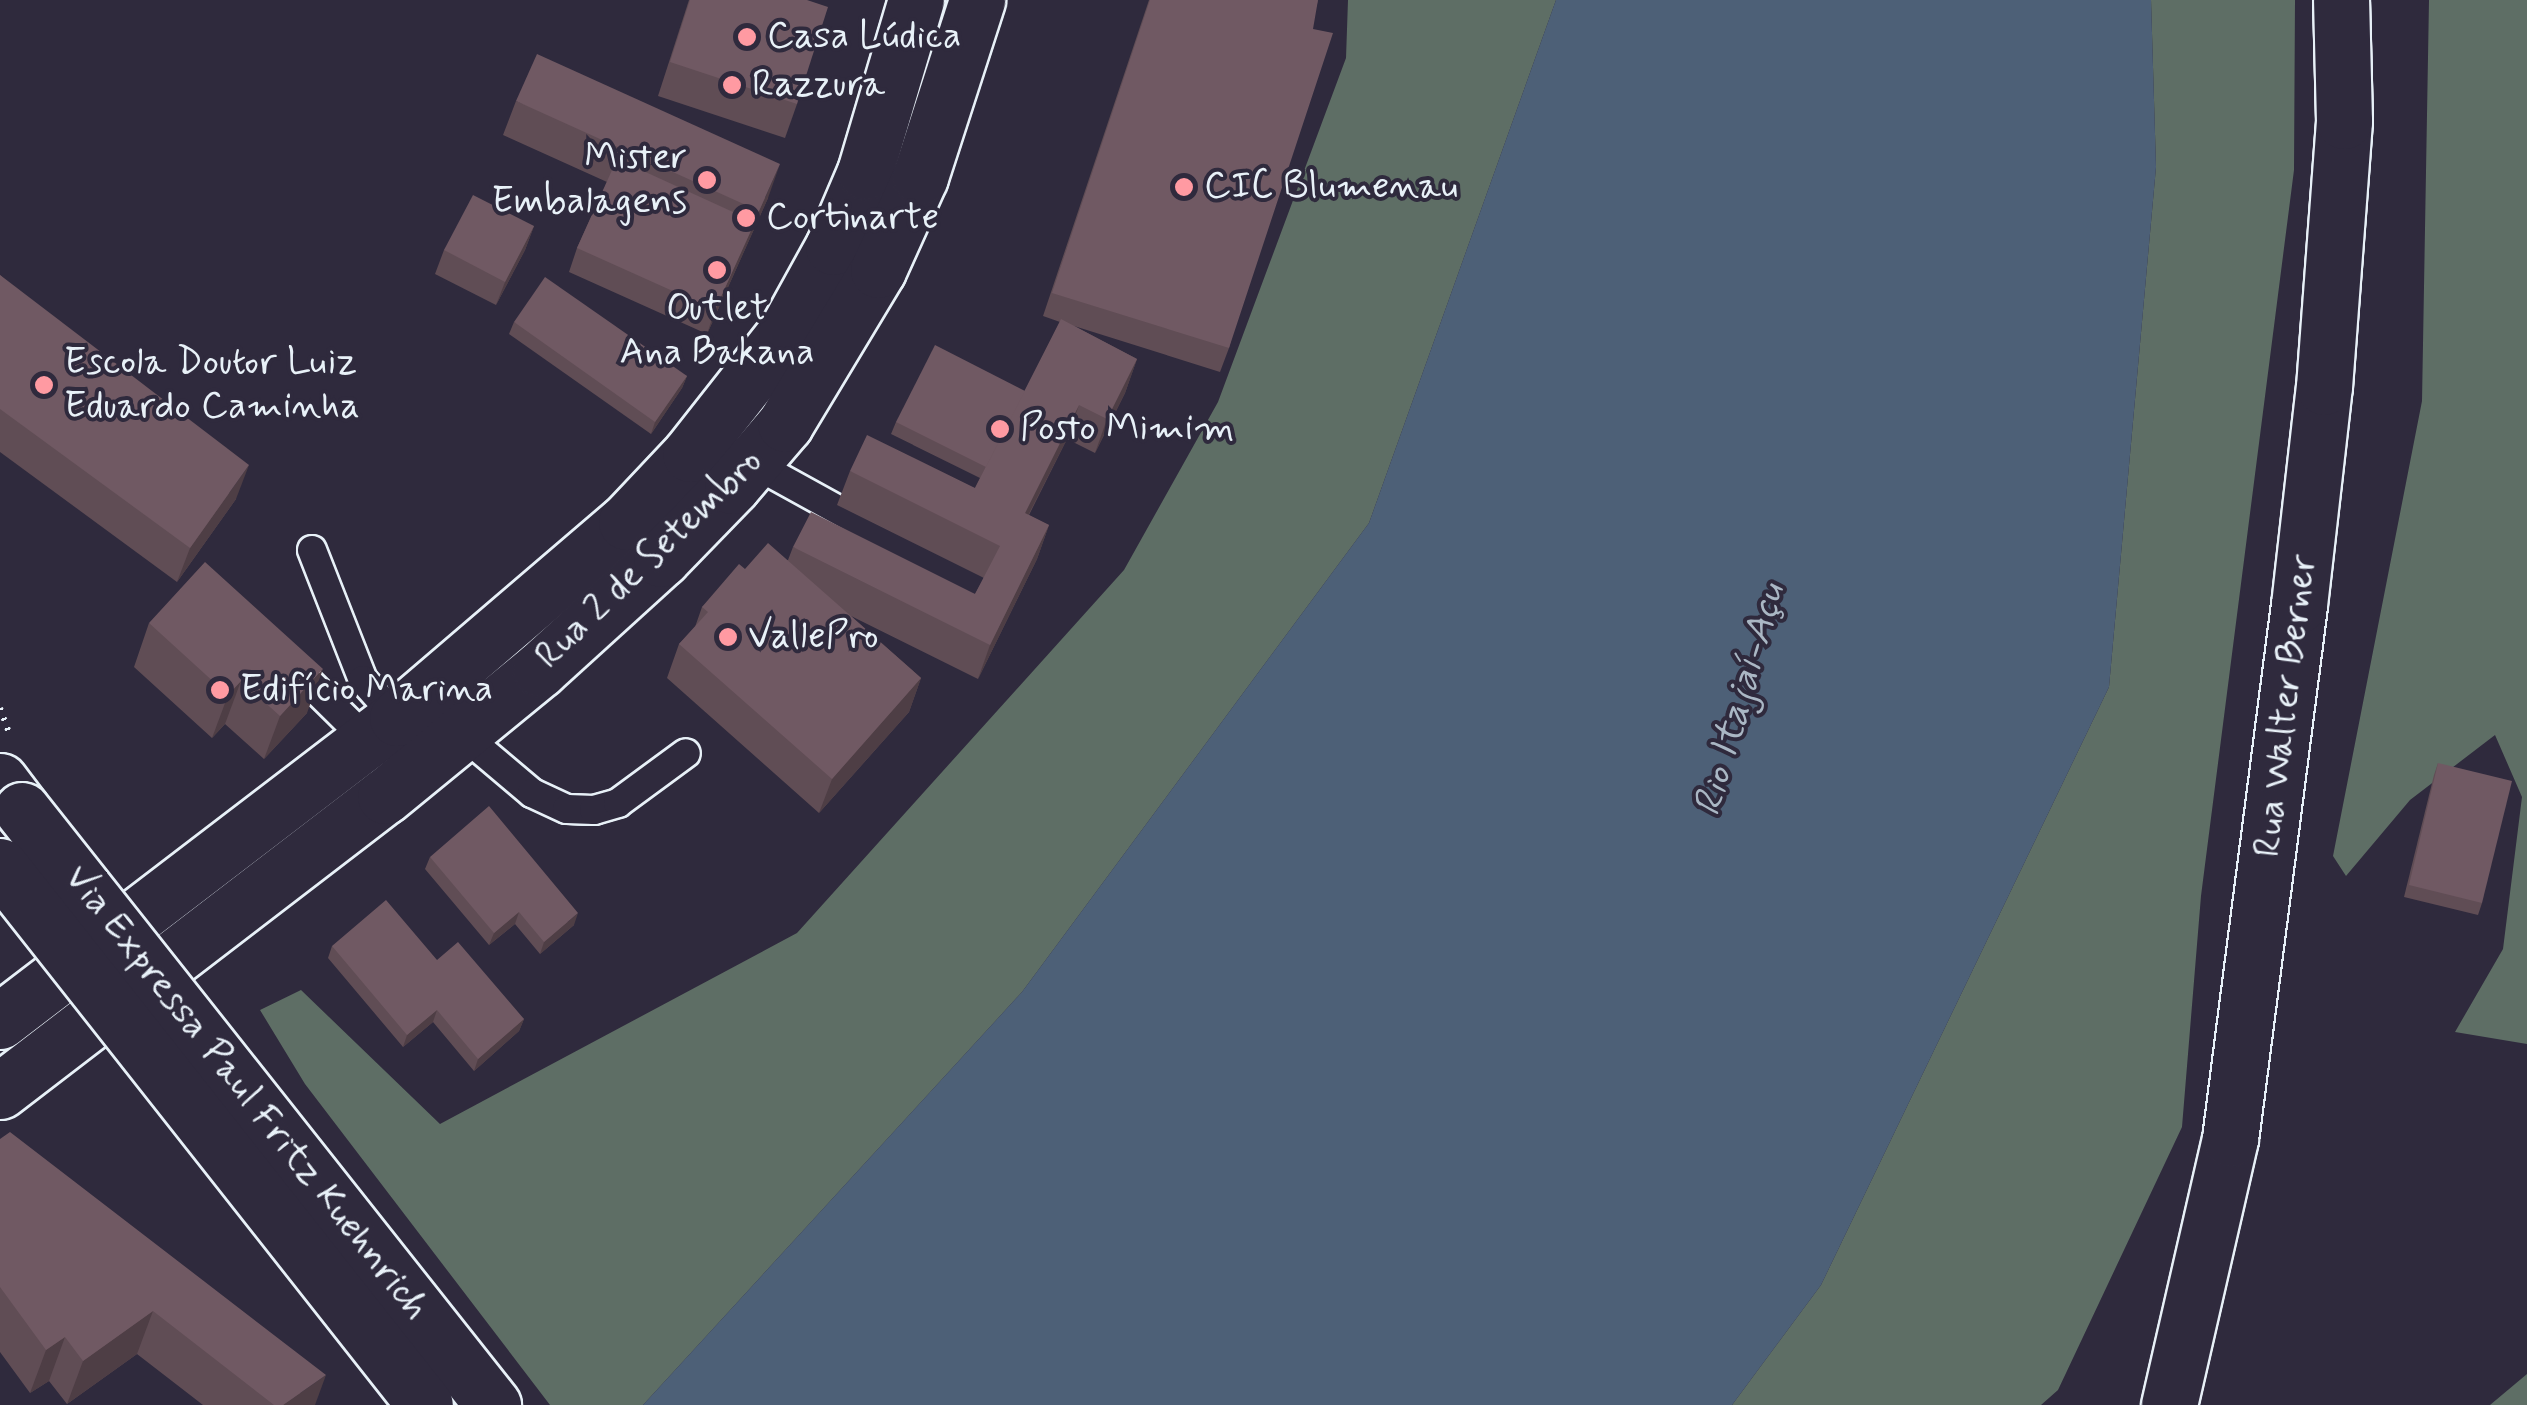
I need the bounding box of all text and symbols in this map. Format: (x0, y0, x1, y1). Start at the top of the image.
place label: Casa Lúdica (767, 14, 962, 60)
marker: Casa Lúdica (736, 26, 758, 48)
place label: Razzura (752, 62, 885, 108)
marker: Razzura (721, 74, 743, 96)
place label: Mister Embalagens (492, 135, 687, 224)
place label: CIC Blumenau (1204, 164, 1452, 210)
marker: Mister Embalagens (696, 169, 718, 191)
marker: CIC Blumenau (1173, 176, 1195, 198)
place label: Cortinarte (766, 195, 939, 241)
marker: Cortinarte (735, 207, 757, 229)
marker: Outlet Ana Bakana (706, 259, 728, 281)
place label: Outlet Ana Bakana (613, 286, 821, 376)
place label: Escola Doutor Luiz Eduardo Caminha (64, 340, 364, 429)
marker: Escola Doutor Luiz Eduardo Caminha (33, 374, 55, 396)
place label: Posto Mimim (1020, 406, 1234, 452)
marker: Posto Mimim (989, 418, 1011, 440)
street label: Rua 2 de Setembro (524, 437, 774, 681)
street label: Rua Walter Berner (2244, 548, 2328, 864)
water label: Rio Itajaí-Açu (1682, 573, 1798, 827)
place label: VallePro (748, 614, 879, 660)
marker: VallePro (717, 626, 739, 648)
place label: Edifício Marina (240, 667, 494, 713)
marker: Edifício Marina (209, 679, 231, 701)
street label: Via Expressa Paul Fritz Kuehnrich (55, 858, 437, 1328)

